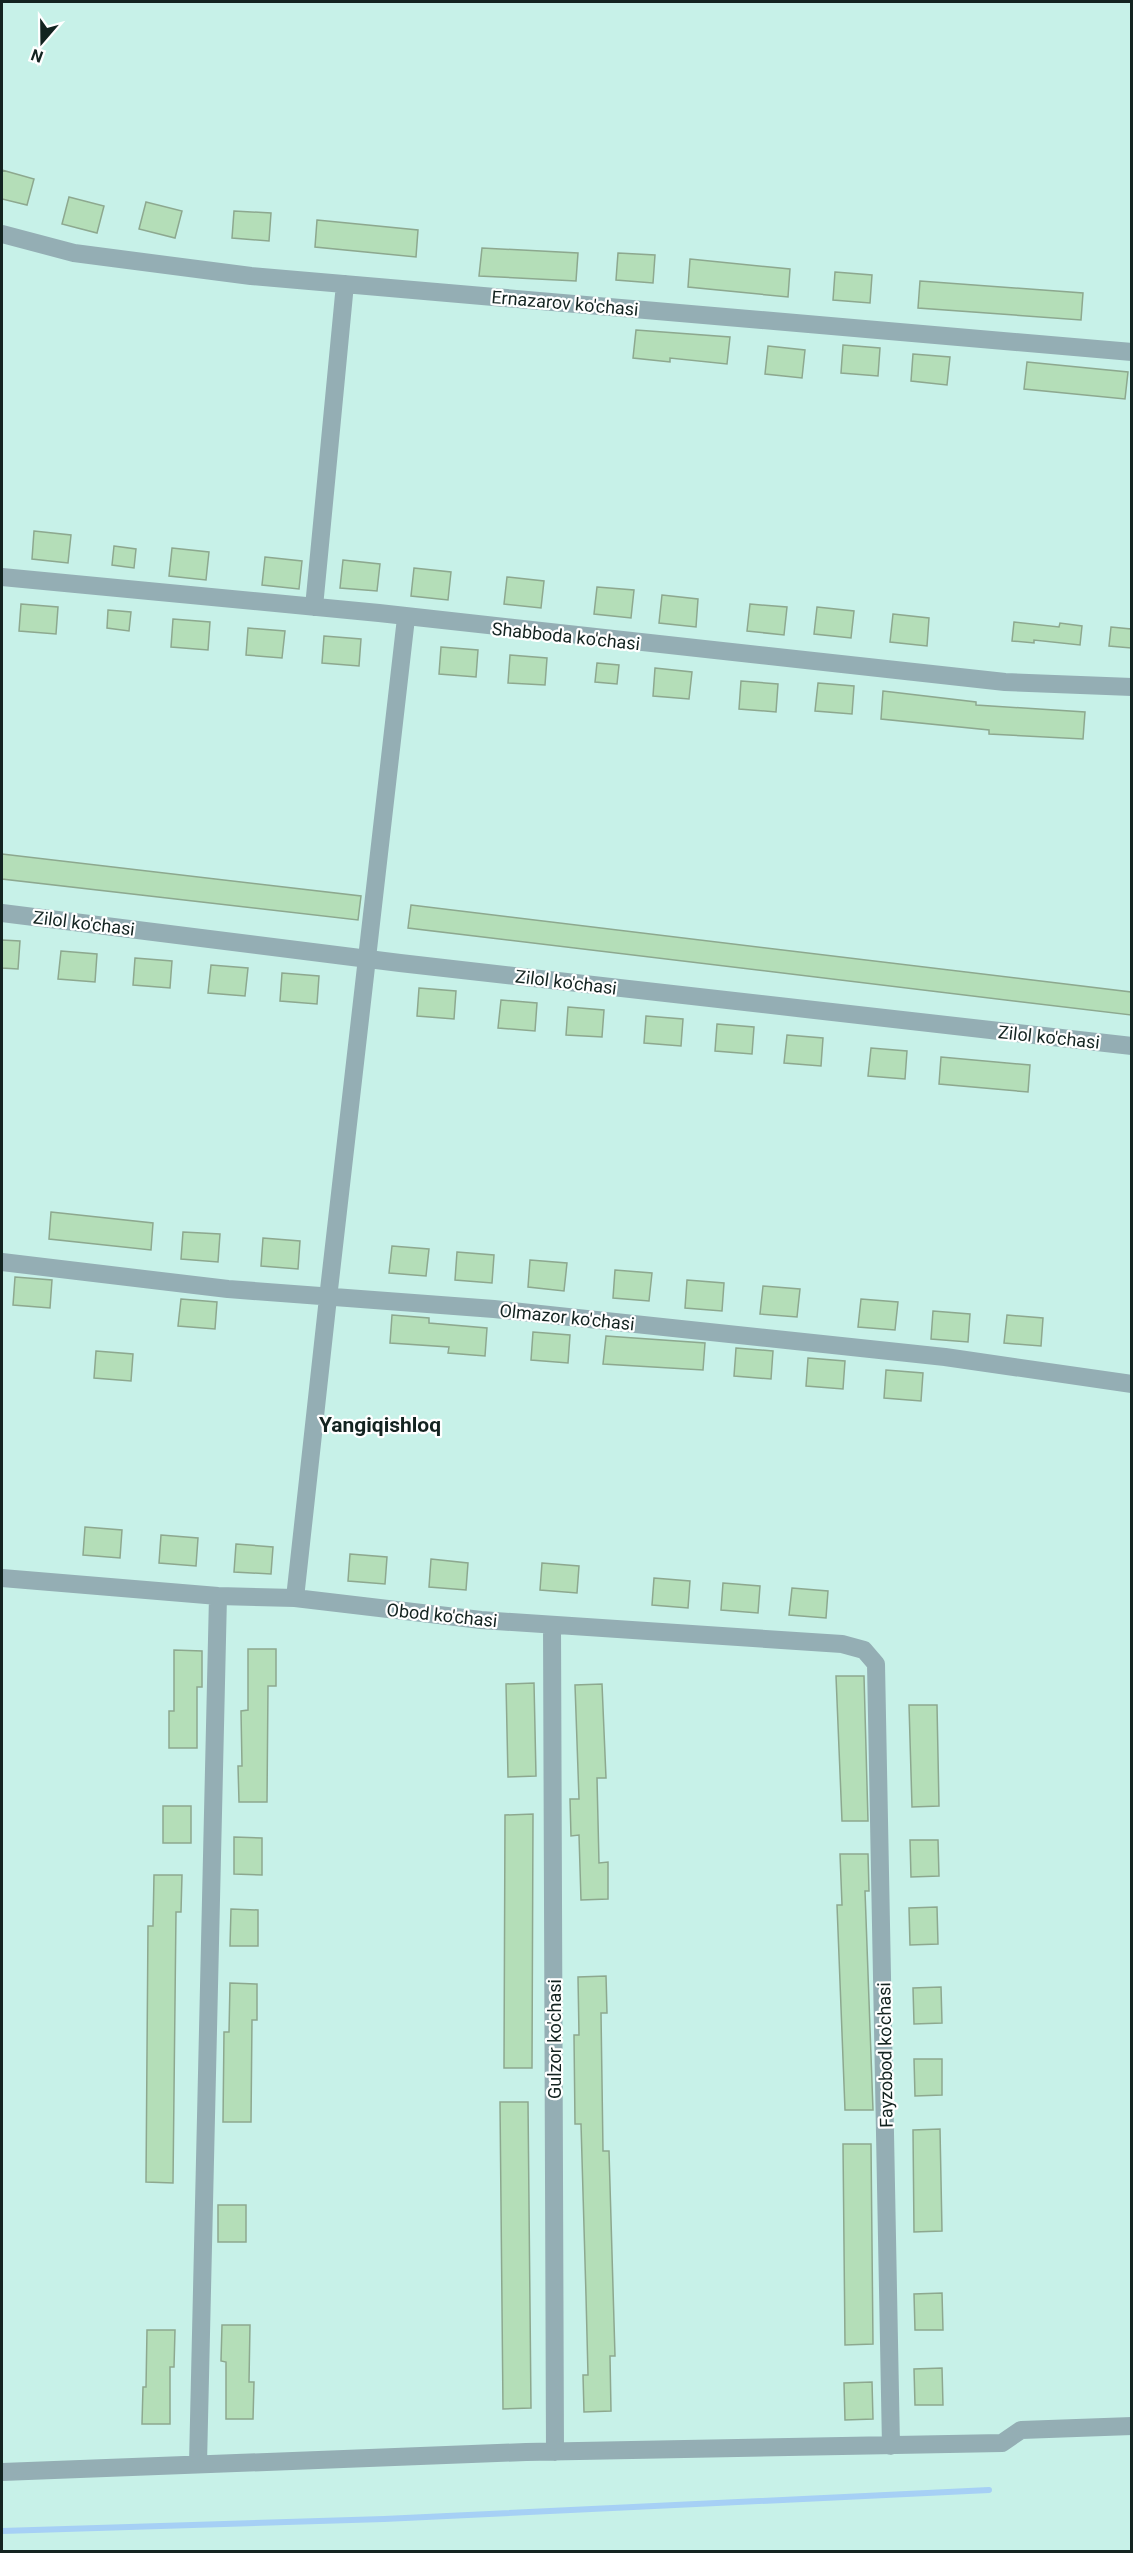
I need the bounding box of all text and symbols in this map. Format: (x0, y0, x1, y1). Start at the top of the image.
north arrow (12, 12, 72, 72)
text: N (28, 45, 46, 66)
street label: Ernazarov ko'chasi (491, 286, 639, 320)
street label: Shabboda ko'chasi (491, 618, 641, 654)
street label: Zilol ko'chasi (32, 906, 136, 940)
street label: Zilol ko'chasi (514, 965, 618, 999)
street label: Zilol ko'chasi (997, 1021, 1101, 1053)
street label: Olmazor ko'chasi (498, 1299, 636, 1335)
district label: Yangiqishloq (319, 1413, 441, 1437)
street label: Obod ko'chasi (386, 1599, 498, 1631)
street label: Gulzor ko'chasi (544, 1979, 565, 2099)
street label: Fayzobod ko'chasi (873, 1982, 897, 2128)

